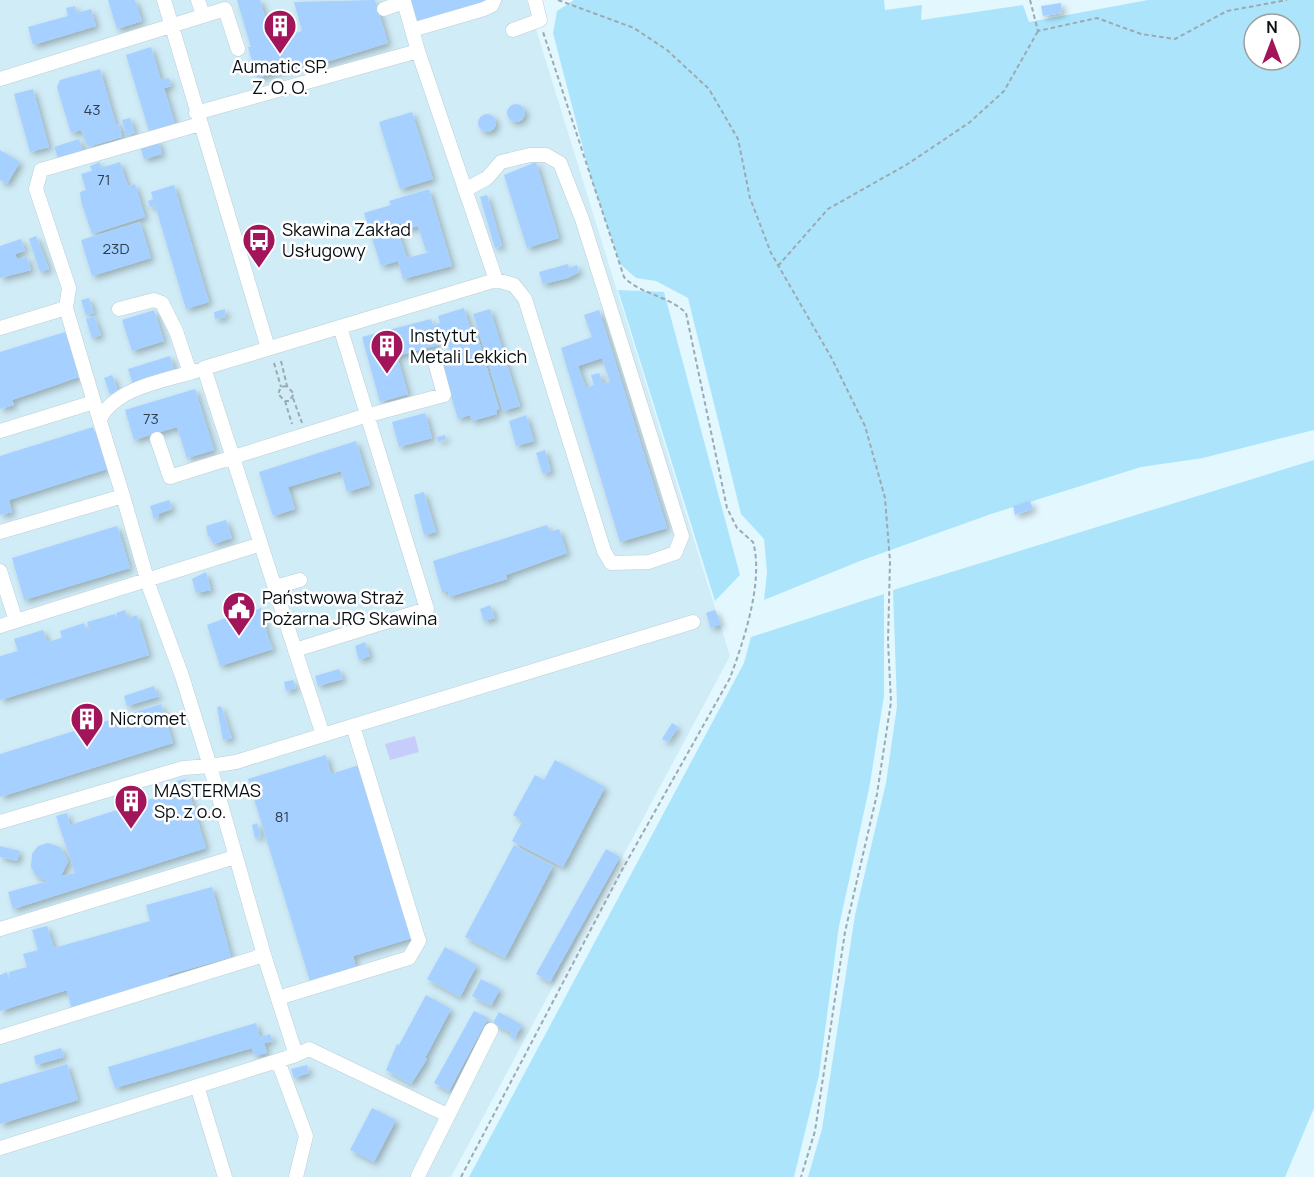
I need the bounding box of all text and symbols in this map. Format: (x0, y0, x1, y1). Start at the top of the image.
building icon: Aumatic SP. Z. O. O. (262, 8, 298, 55)
north arrow (1242, 12, 1302, 72)
text: N (1266, 16, 1278, 38)
place label: Aumatic SP. Z. O. O. (232, 54, 328, 99)
house number: 43 (83, 99, 101, 120)
house number: 71 (97, 169, 111, 190)
place label: Skawina Zakład Usługowy (282, 217, 411, 262)
bus stop icon: Skawina Zakład Usługowy (241, 222, 277, 269)
house number: 23D (103, 238, 129, 259)
place label: Instytut Metali Lekkich (410, 323, 527, 368)
building icon: Instytut Metali Lekkich (369, 328, 405, 375)
house number: 73 (143, 408, 159, 429)
place label: Państwowa Straż Pożarna JRG Skawina (262, 585, 437, 630)
public building icon: Państwowa Straż Pożarna JRG Skawina (221, 590, 257, 637)
building icon: Nicromet (69, 701, 105, 748)
place label: Nicromet (110, 706, 186, 730)
place label: MASTERMAS Sp. z o.o. (154, 778, 261, 823)
building icon: MASTERMAS Sp. z o.o. (113, 783, 149, 830)
house number: 81 (275, 806, 289, 827)

